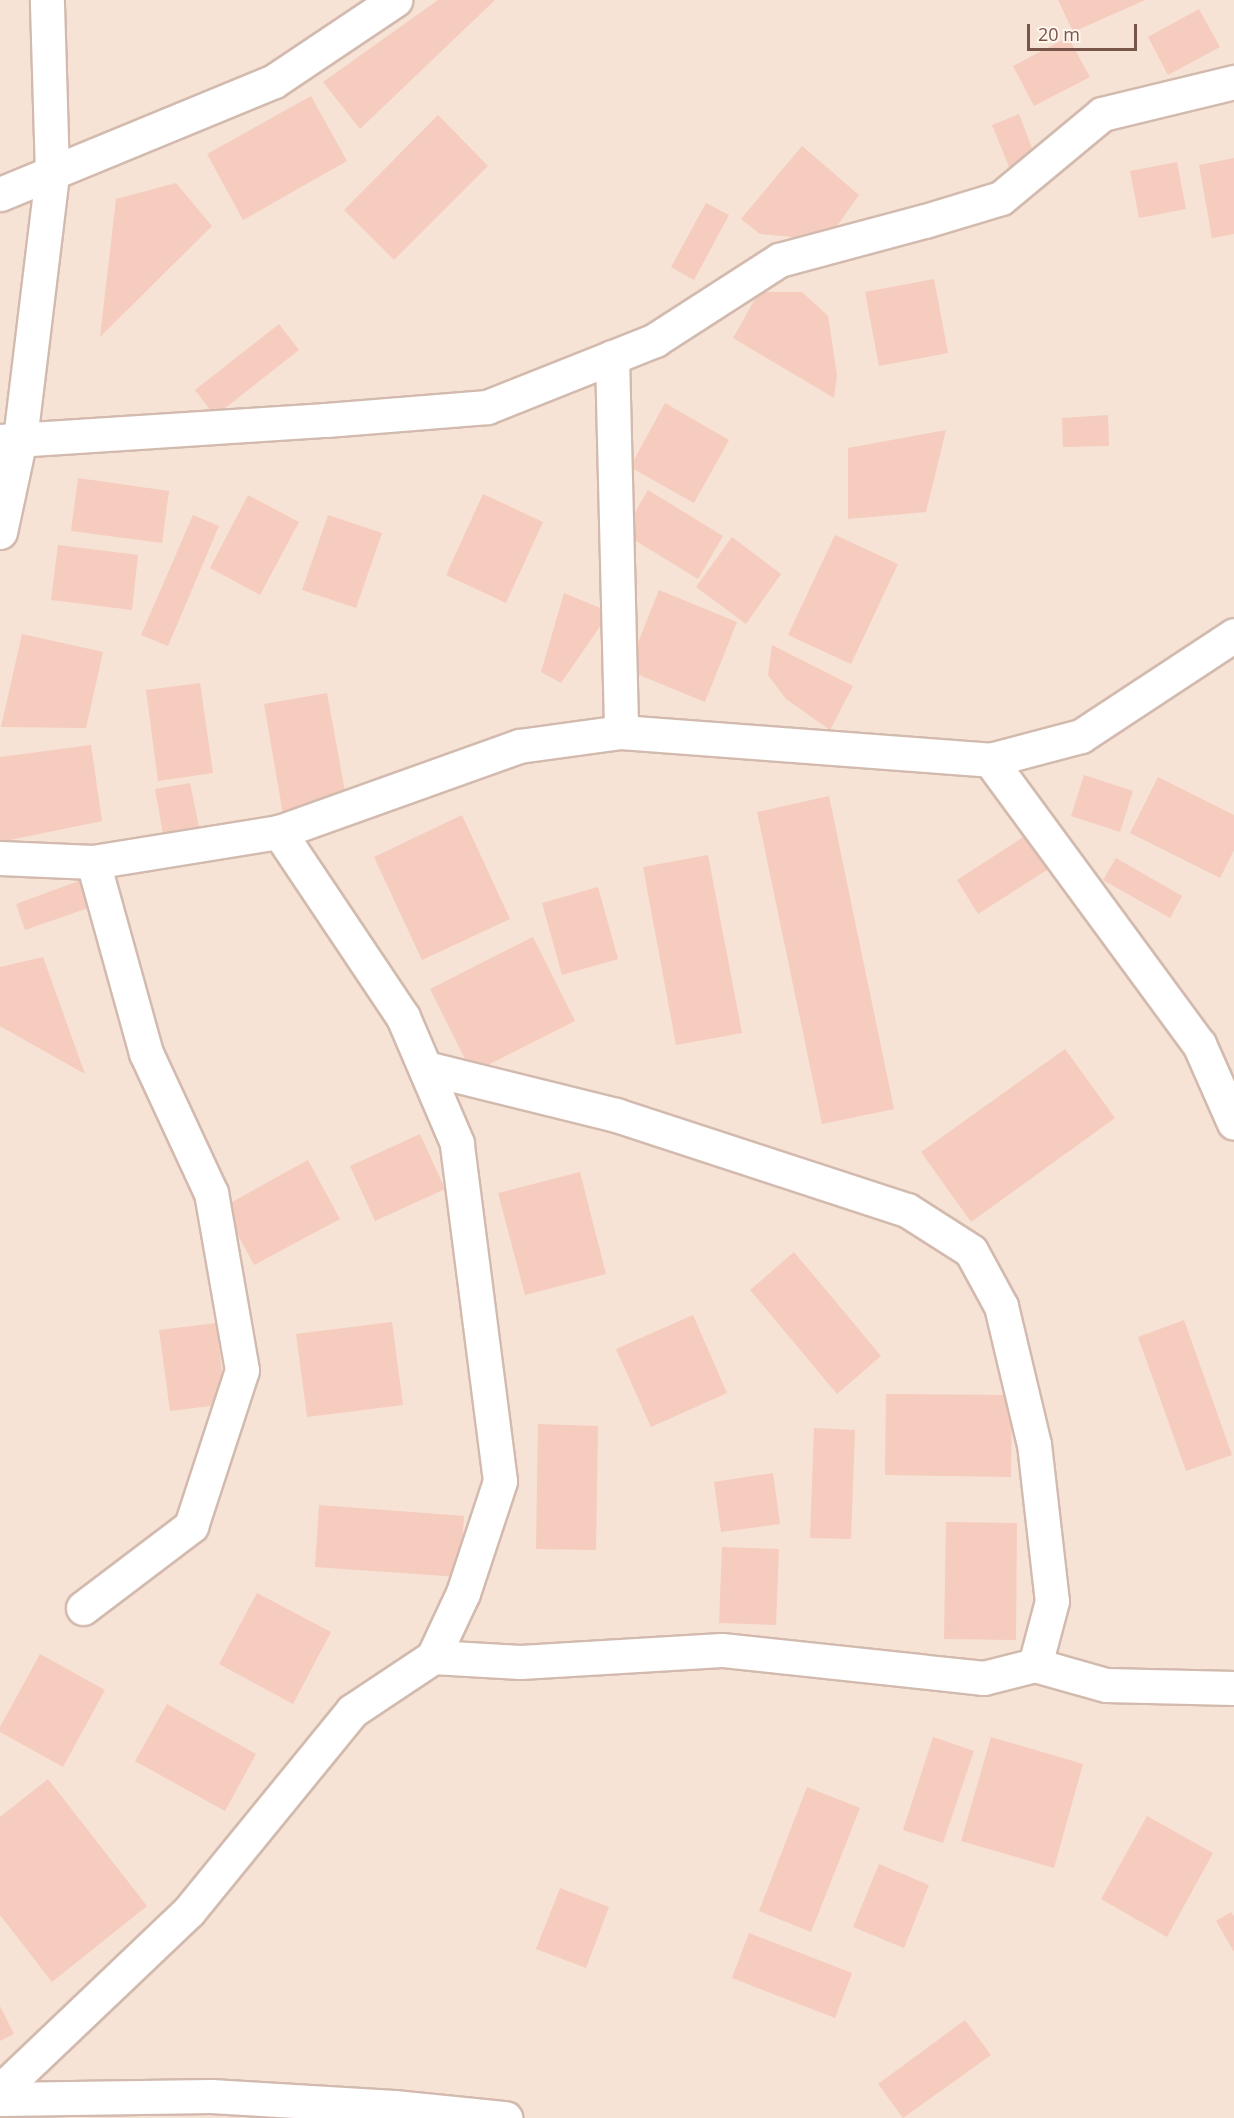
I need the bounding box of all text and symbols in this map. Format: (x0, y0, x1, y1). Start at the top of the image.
scale bar (1030, 12, 1140, 50)
text: 20 m (1038, 22, 1080, 46)

